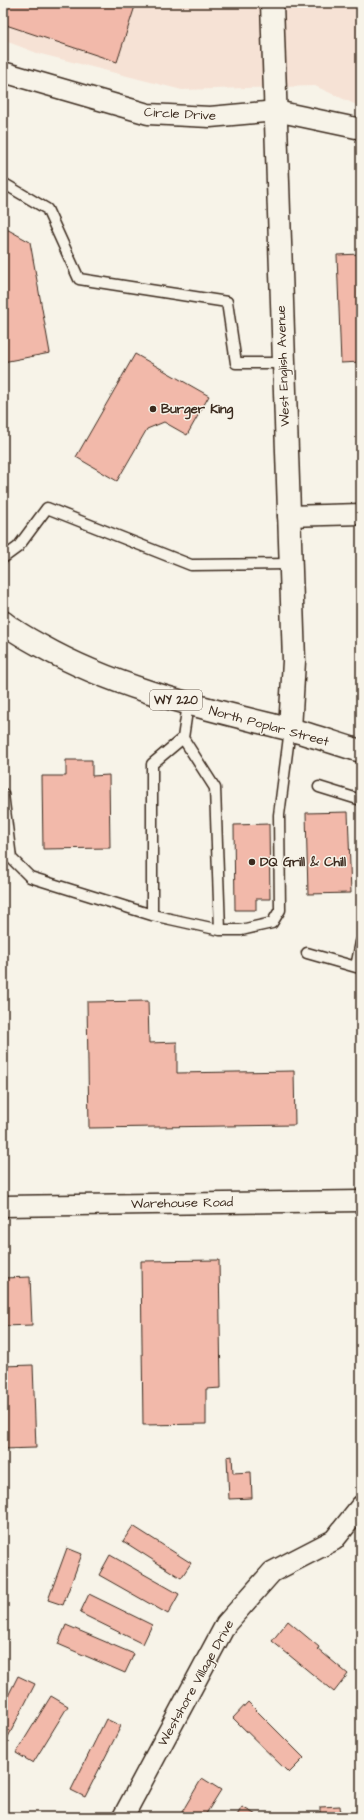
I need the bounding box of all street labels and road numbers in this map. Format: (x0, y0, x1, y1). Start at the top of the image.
street label: Circle Drive (143, 103, 217, 125)
street label: West English Avenue (272, 305, 295, 427)
road number: WY 220 (150, 690, 202, 710)
street label: North Poplar Street (207, 701, 332, 751)
street label: Warehouse Road (131, 1193, 233, 1213)
street label: Westshore Village Drive (154, 1617, 239, 1750)

